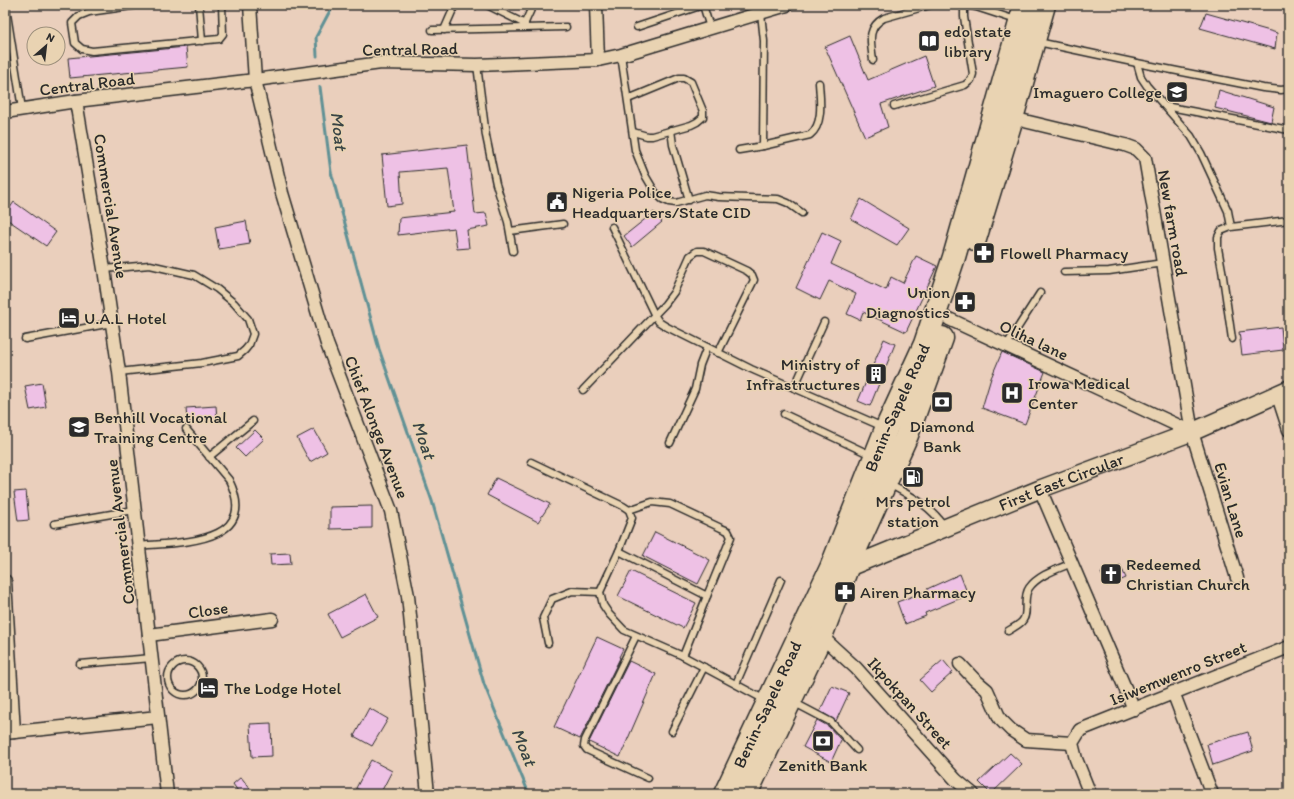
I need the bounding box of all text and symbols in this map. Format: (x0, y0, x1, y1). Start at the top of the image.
place label: edo state library (944, 21, 1011, 61)
north arrow (26, 26, 66, 66)
library icon: edo state library (916, 28, 942, 54)
text: N (44, 30, 57, 45)
street label: Central Road (362, 38, 458, 60)
street label: Central Road (38, 68, 136, 100)
school or university icon: Imaguero College (1164, 79, 1190, 105)
place label: Imaguero College (1033, 82, 1162, 102)
water label: Moat (326, 110, 353, 154)
street label: Commercial Avenue (90, 132, 132, 280)
street label: New farm road (1154, 168, 1192, 279)
place label: Nigeria Police Headquarters/State CID (572, 182, 751, 222)
public building icon: Nigeria Police Headquarters/State CID (544, 189, 570, 215)
pharmacy icon: Flowell Pharmacy (971, 240, 997, 266)
place label: Flowell Pharmacy (1000, 243, 1128, 263)
place label: Union Diagnostics (866, 282, 950, 322)
pharmacy icon: Union Diagnostics (952, 289, 978, 315)
hotel icon: U.A.L Hotel (56, 305, 82, 331)
place label: U.A.L Hotel (84, 308, 167, 328)
street label: Oliha lane (996, 315, 1072, 365)
street label: Benin-Sapele Road (860, 340, 934, 475)
street label: Chief Alonge Avenue (341, 353, 413, 501)
place label: Ministry of Infrastructures (746, 354, 861, 394)
building icon: Ministry of Infrastructures (863, 361, 889, 387)
place label: Irowa Medical Center (1028, 373, 1130, 413)
hospital icon: Irowa Medical Center (999, 380, 1025, 406)
bank icon: Diamond Bank (929, 389, 955, 415)
place label: Benhill Vocational Training Centre (94, 407, 227, 447)
school or university icon: Benhill Vocational Training Centre (66, 414, 92, 440)
place label: Diamond Bank (909, 416, 975, 456)
water label: Moat (407, 418, 441, 464)
street label: First East Circular (996, 448, 1127, 515)
street label: Commercial Avenue (101, 458, 139, 606)
street label: Evian Lane (1210, 460, 1252, 540)
fuel station icon: Mrs petrol station (900, 464, 926, 490)
place label: Mrs petrol station (876, 491, 951, 531)
place label: Redeemed Christian Church (1126, 554, 1250, 594)
church icon: Redeemed Christian Church (1098, 561, 1124, 587)
pharmacy icon: Airen Pharmacy (832, 579, 858, 605)
place label: Airen Pharmacy (860, 582, 976, 602)
street label: Close (187, 597, 229, 623)
street label: Isiwemwenro Street (1107, 637, 1249, 709)
street label: Benin-Sapele Road (729, 638, 805, 771)
street label: Ikpokpan Street (864, 653, 957, 753)
hotel icon: The Lodge Hotel (195, 675, 221, 701)
place label: The Lodge Hotel (224, 678, 342, 698)
water label: Moat (506, 725, 542, 771)
bank icon: Zenith Bank (810, 728, 836, 754)
place label: Zenith Bank (778, 755, 868, 775)

